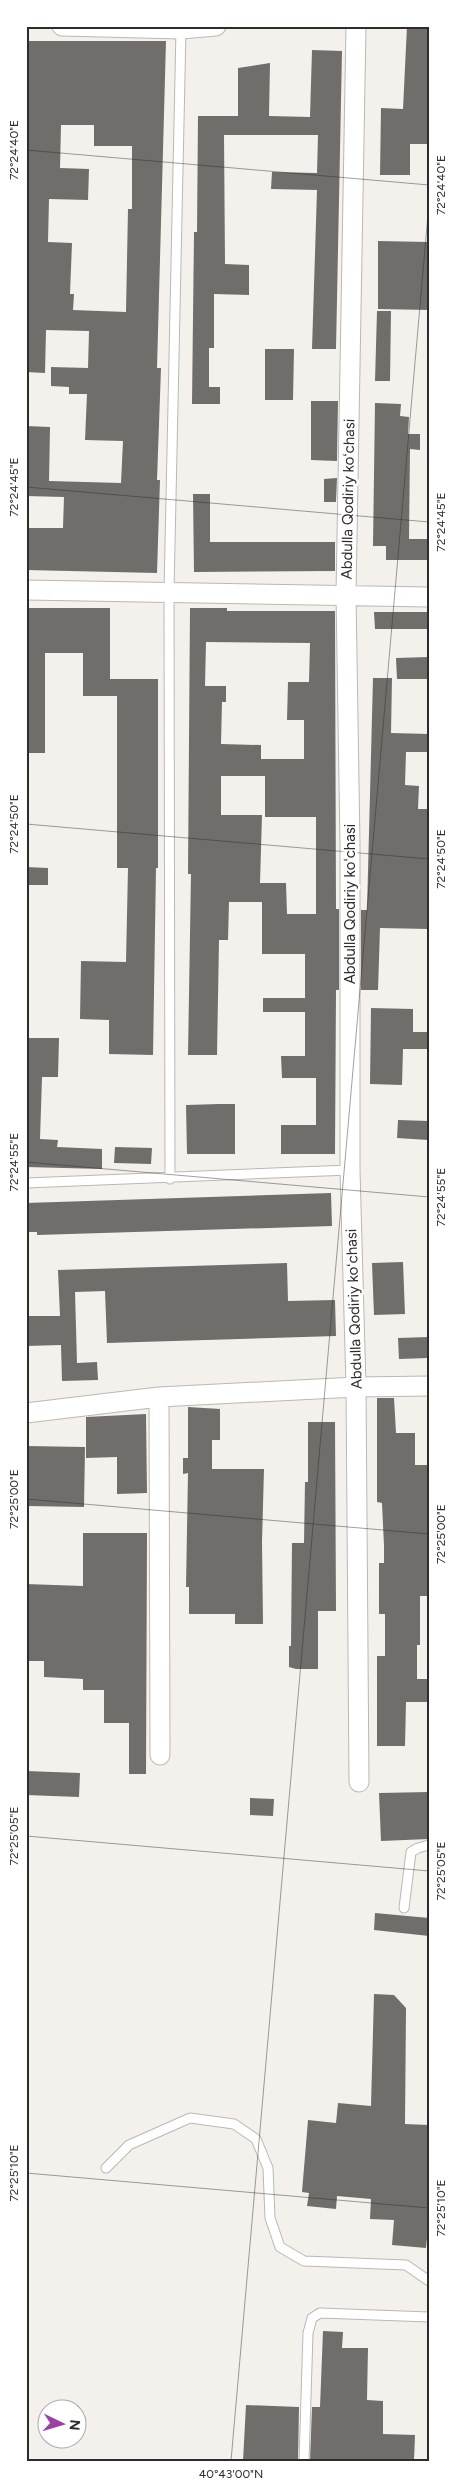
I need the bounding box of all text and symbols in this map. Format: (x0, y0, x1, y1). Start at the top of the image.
text: 72°24'40"E (7, 120, 21, 180)
text: 72°24'40"E (434, 155, 448, 215)
street label: Abdulla Qodiriy koʻchasi (338, 419, 358, 579)
text: 72°24'45"E (7, 457, 21, 517)
text: 72°24'45"E (434, 492, 448, 552)
text: 72°24'50"E (7, 794, 21, 854)
street label: Abdulla Qodiriy koʻchasi (341, 824, 359, 984)
text: 72°24'50"E (434, 829, 448, 889)
text: 72°24'55"E (7, 1133, 21, 1191)
text: 72°24'55"E (434, 1168, 448, 1226)
street label: Abdulla Qodiriy koʻchasi (342, 1228, 366, 1390)
text: 72°25'00"E (7, 1469, 21, 1529)
text: 72°25'00"E (434, 1504, 448, 1564)
text: 72°25'05"E (7, 1806, 21, 1866)
text: 72°25'05"E (434, 1841, 448, 1901)
text: 72°25'10"E (7, 2144, 21, 2202)
text: 72°25'10"E (434, 2179, 448, 2237)
north arrow (38, 2400, 88, 2450)
text: N (66, 2419, 83, 2431)
text: 40°43'00"N (199, 2467, 263, 2481)

